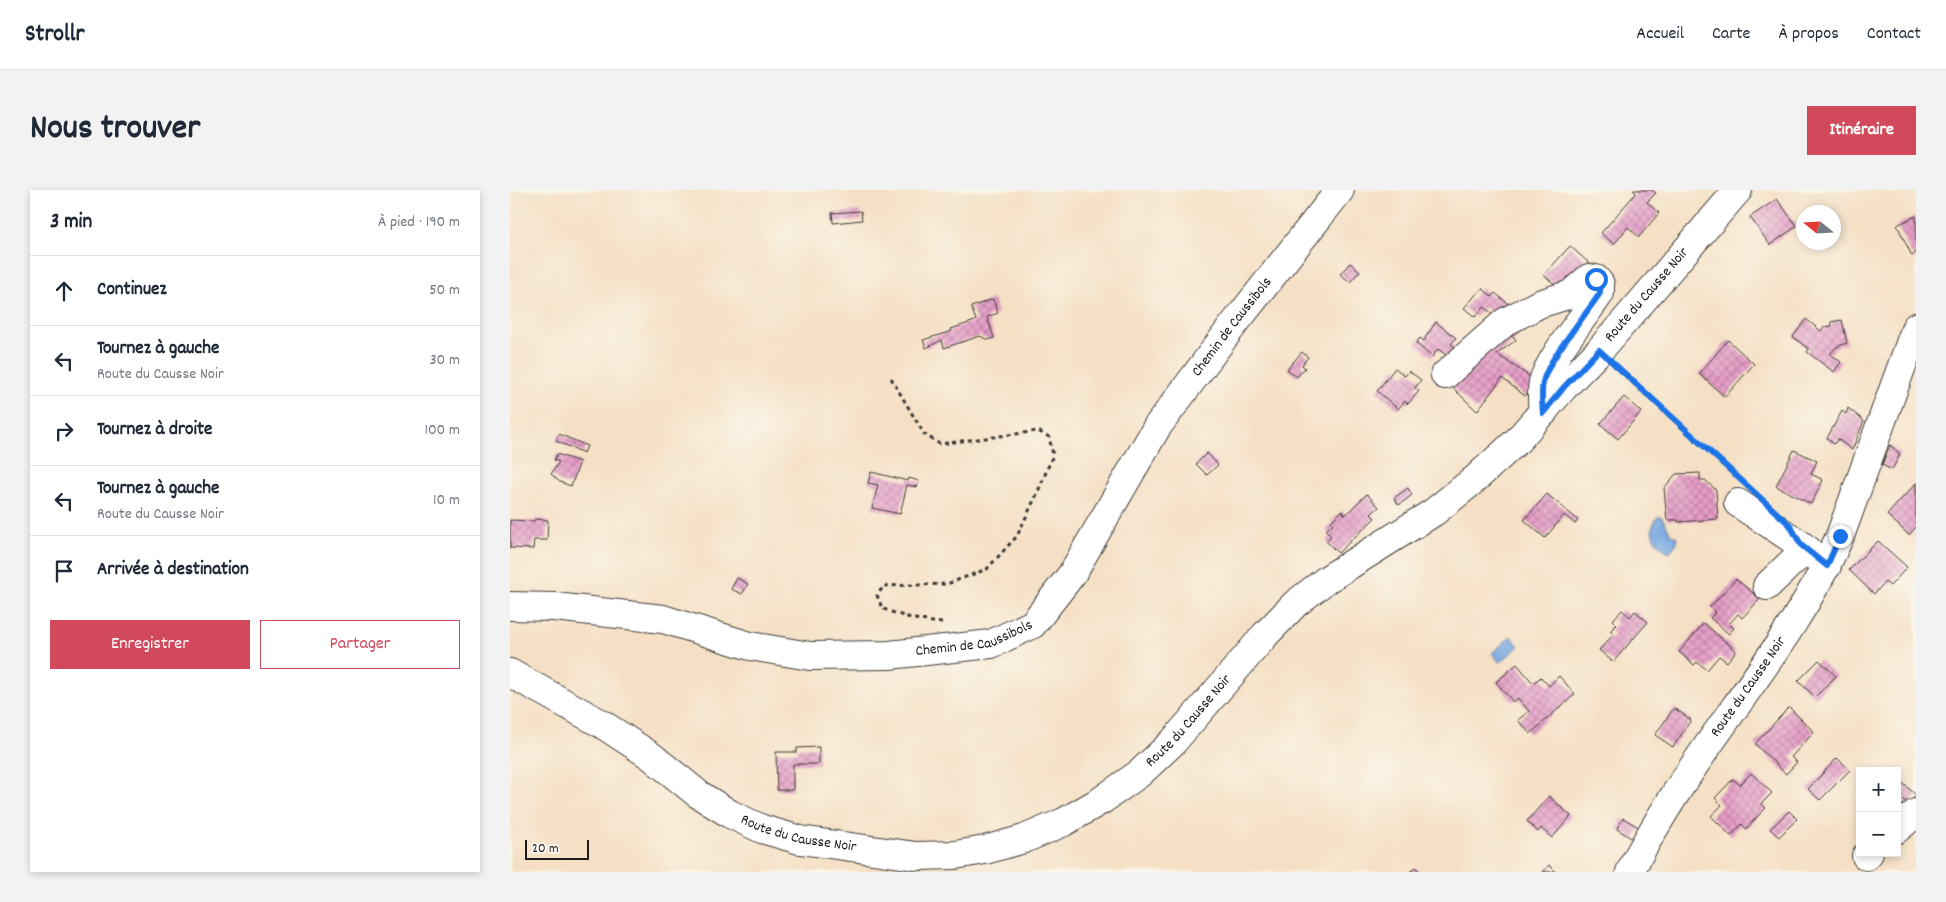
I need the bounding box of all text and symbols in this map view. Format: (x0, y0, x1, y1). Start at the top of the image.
text: Strollr (25, 18, 84, 52)
text: Accueil (1636, 22, 1684, 47)
text: Carte (1712, 22, 1751, 47)
text: À propos (1779, 22, 1839, 47)
text: Contact (1867, 22, 1921, 47)
text: Nous trouver (30, 105, 200, 155)
button: Itinéraire (1807, 106, 1916, 155)
north arrow (1796, 205, 1841, 250)
text: 3 min (50, 208, 92, 238)
text: À pied · 190 m (378, 211, 460, 234)
street label: Route du Causse Noir (1600, 243, 1695, 347)
route start (1585, 268, 1608, 291)
street label: Chemin de Caussibols (1187, 273, 1278, 382)
icon: ahead (50, 277, 78, 305)
text: Continuez (97, 277, 167, 304)
text: 50 m (429, 279, 460, 302)
text: Tournez à gauche (97, 336, 219, 363)
icon: left (50, 347, 78, 375)
text: 30 m (430, 349, 460, 372)
text: Route du Causse Noir (97, 363, 224, 386)
icon: right (50, 417, 78, 445)
text: Tournez à droite (97, 417, 212, 444)
text: 100 m (424, 419, 460, 442)
text: Tournez à gauche (97, 476, 219, 503)
icon: left (50, 487, 78, 515)
text: 10 m (433, 489, 460, 512)
text: Route du Causse Noir (97, 503, 224, 526)
route end (1829, 525, 1852, 548)
icon: arrive (50, 557, 78, 585)
text: Arrivée à destination (97, 557, 249, 584)
street label: Chemin de Caussibols (915, 615, 1037, 663)
button: Enregistrer (50, 620, 250, 669)
button: Partager (260, 620, 460, 669)
street label: Route du Causse Noir (1706, 632, 1792, 742)
street label: Route du Causse Noir (1141, 670, 1237, 773)
map controls (1856, 767, 1901, 857)
button: + (1856, 767, 1901, 812)
street label: Route du Causse Noir (737, 809, 858, 859)
button: − (1856, 812, 1901, 857)
scale bar (525, 837, 589, 860)
text: 20 m (532, 839, 559, 859)

